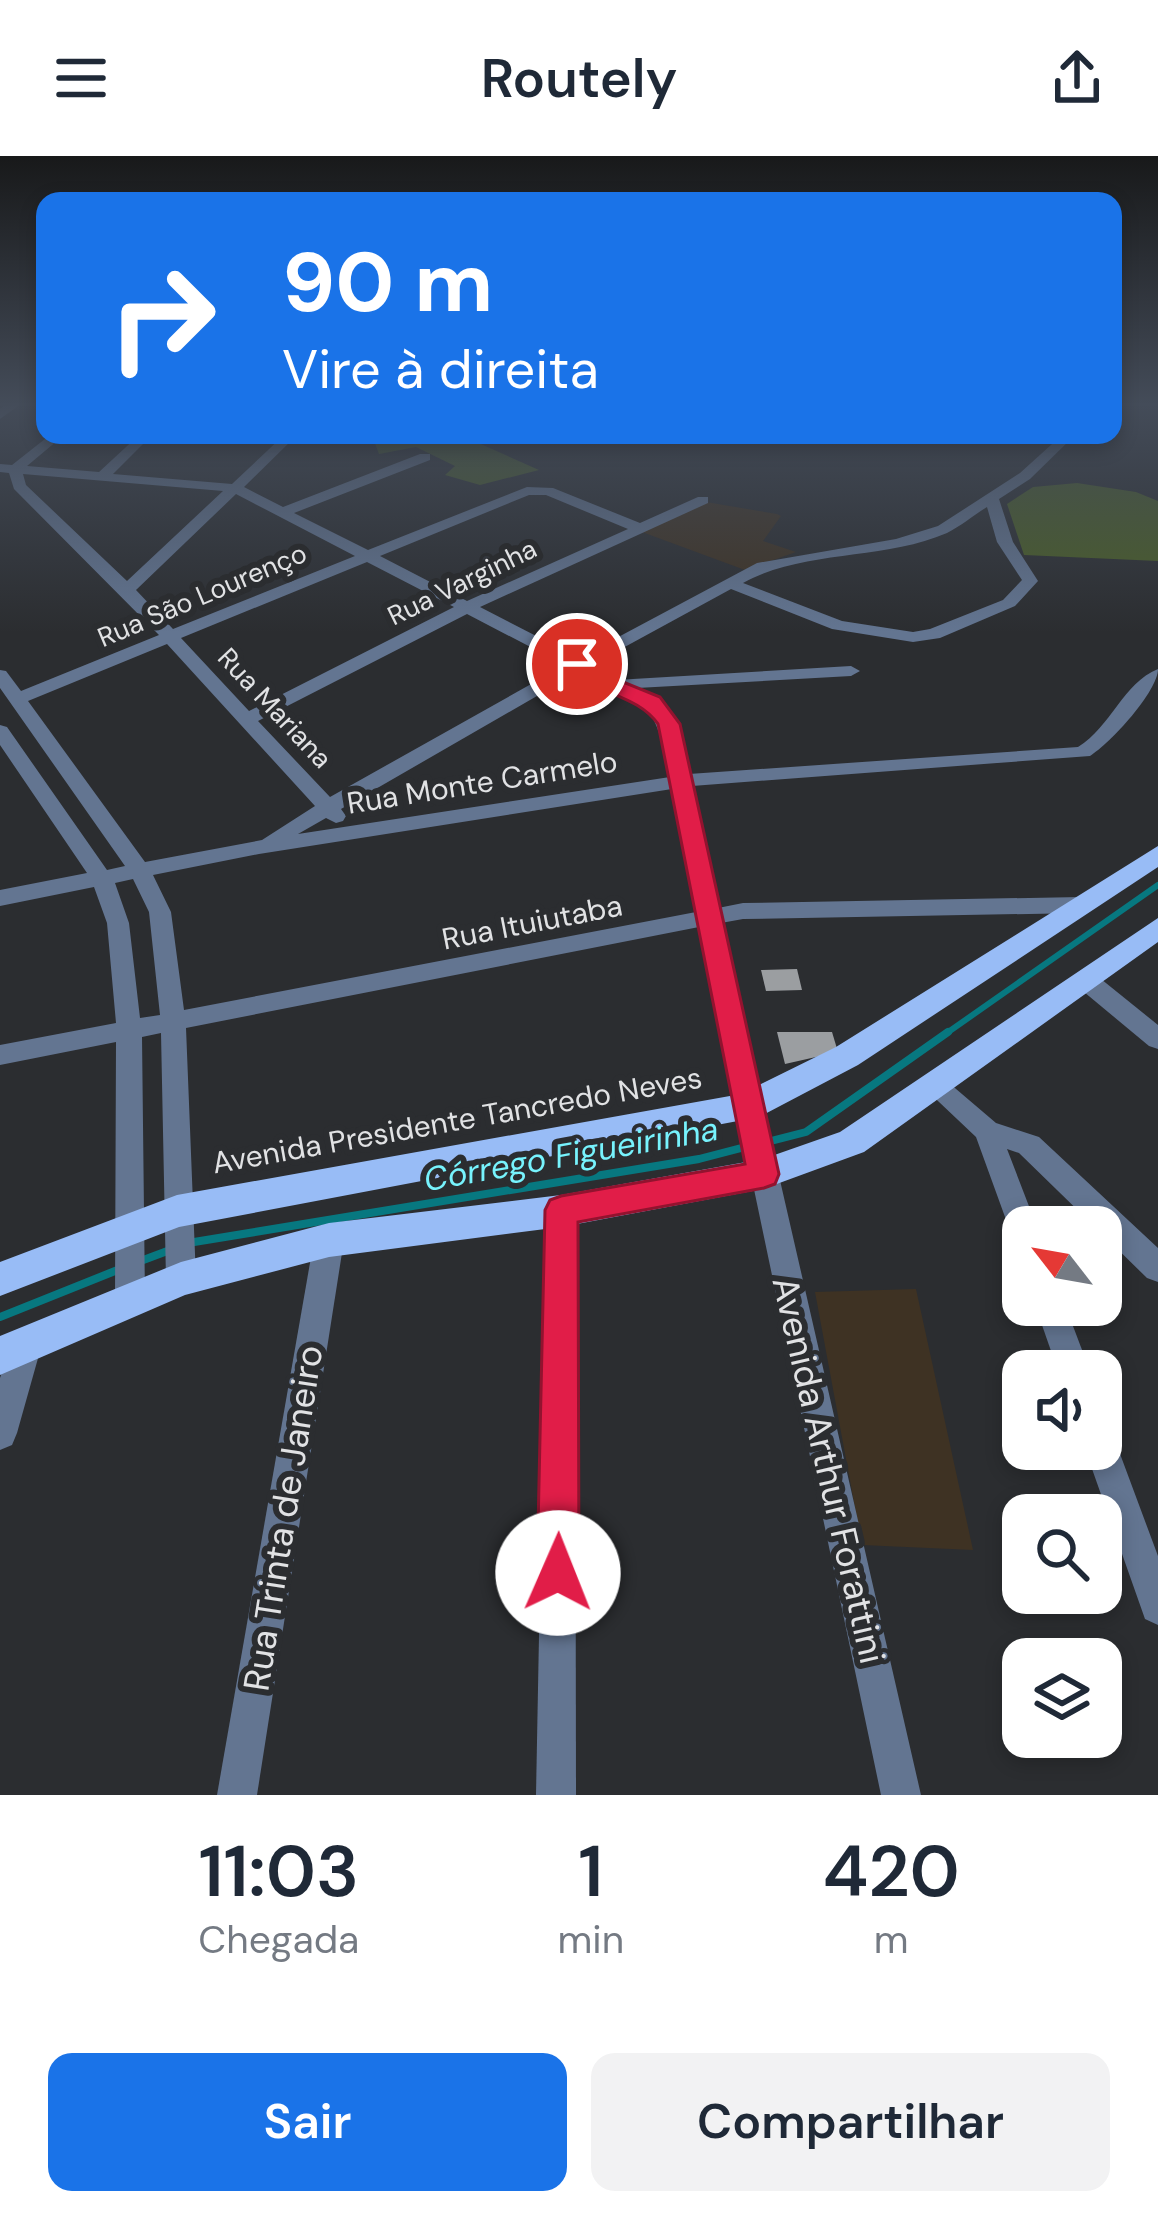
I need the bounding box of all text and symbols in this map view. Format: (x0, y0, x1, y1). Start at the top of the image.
text: Routely (481, 43, 677, 114)
icon: menu (48, 45, 114, 111)
icon: share (1044, 45, 1110, 111)
text: 90 m (282, 228, 493, 337)
icon: right (84, 240, 240, 396)
text: Vire à direita (282, 334, 599, 405)
street label: Rua Varginha (382, 531, 542, 633)
street label: Rua São Lourenço (92, 535, 312, 655)
pin (526, 613, 628, 715)
icon: arrive (544, 631, 610, 697)
street label: Rua Mariana (210, 640, 340, 776)
street label: Rua Monte Carmelo (344, 741, 620, 823)
street label: Rua Ituiutaba (439, 885, 625, 959)
street label: Avenida Presidente Tancredo Neves (209, 1058, 705, 1182)
water label: Córrego Figueirinha (420, 1107, 722, 1201)
north arrow (1002, 1206, 1122, 1326)
map controls (1002, 1206, 1122, 1758)
street label: Avenida Arthur Forattini (762, 1272, 896, 1668)
street label: Rua Trinta de Janeiro (232, 1342, 334, 1694)
button: sound (1002, 1350, 1122, 1470)
button: search (1002, 1494, 1122, 1614)
position arrow (495, 1510, 621, 1636)
button: layers (1002, 1638, 1122, 1758)
text: 11:03 (198, 1825, 359, 1918)
text: 1 (578, 1825, 603, 1918)
text: 420 (822, 1825, 960, 1918)
text: Chegada (198, 1914, 359, 1965)
text: min (558, 1914, 624, 1965)
text: m (874, 1914, 908, 1965)
button: Sair (48, 2053, 567, 2191)
button: Compartilhar (591, 2053, 1110, 2191)

